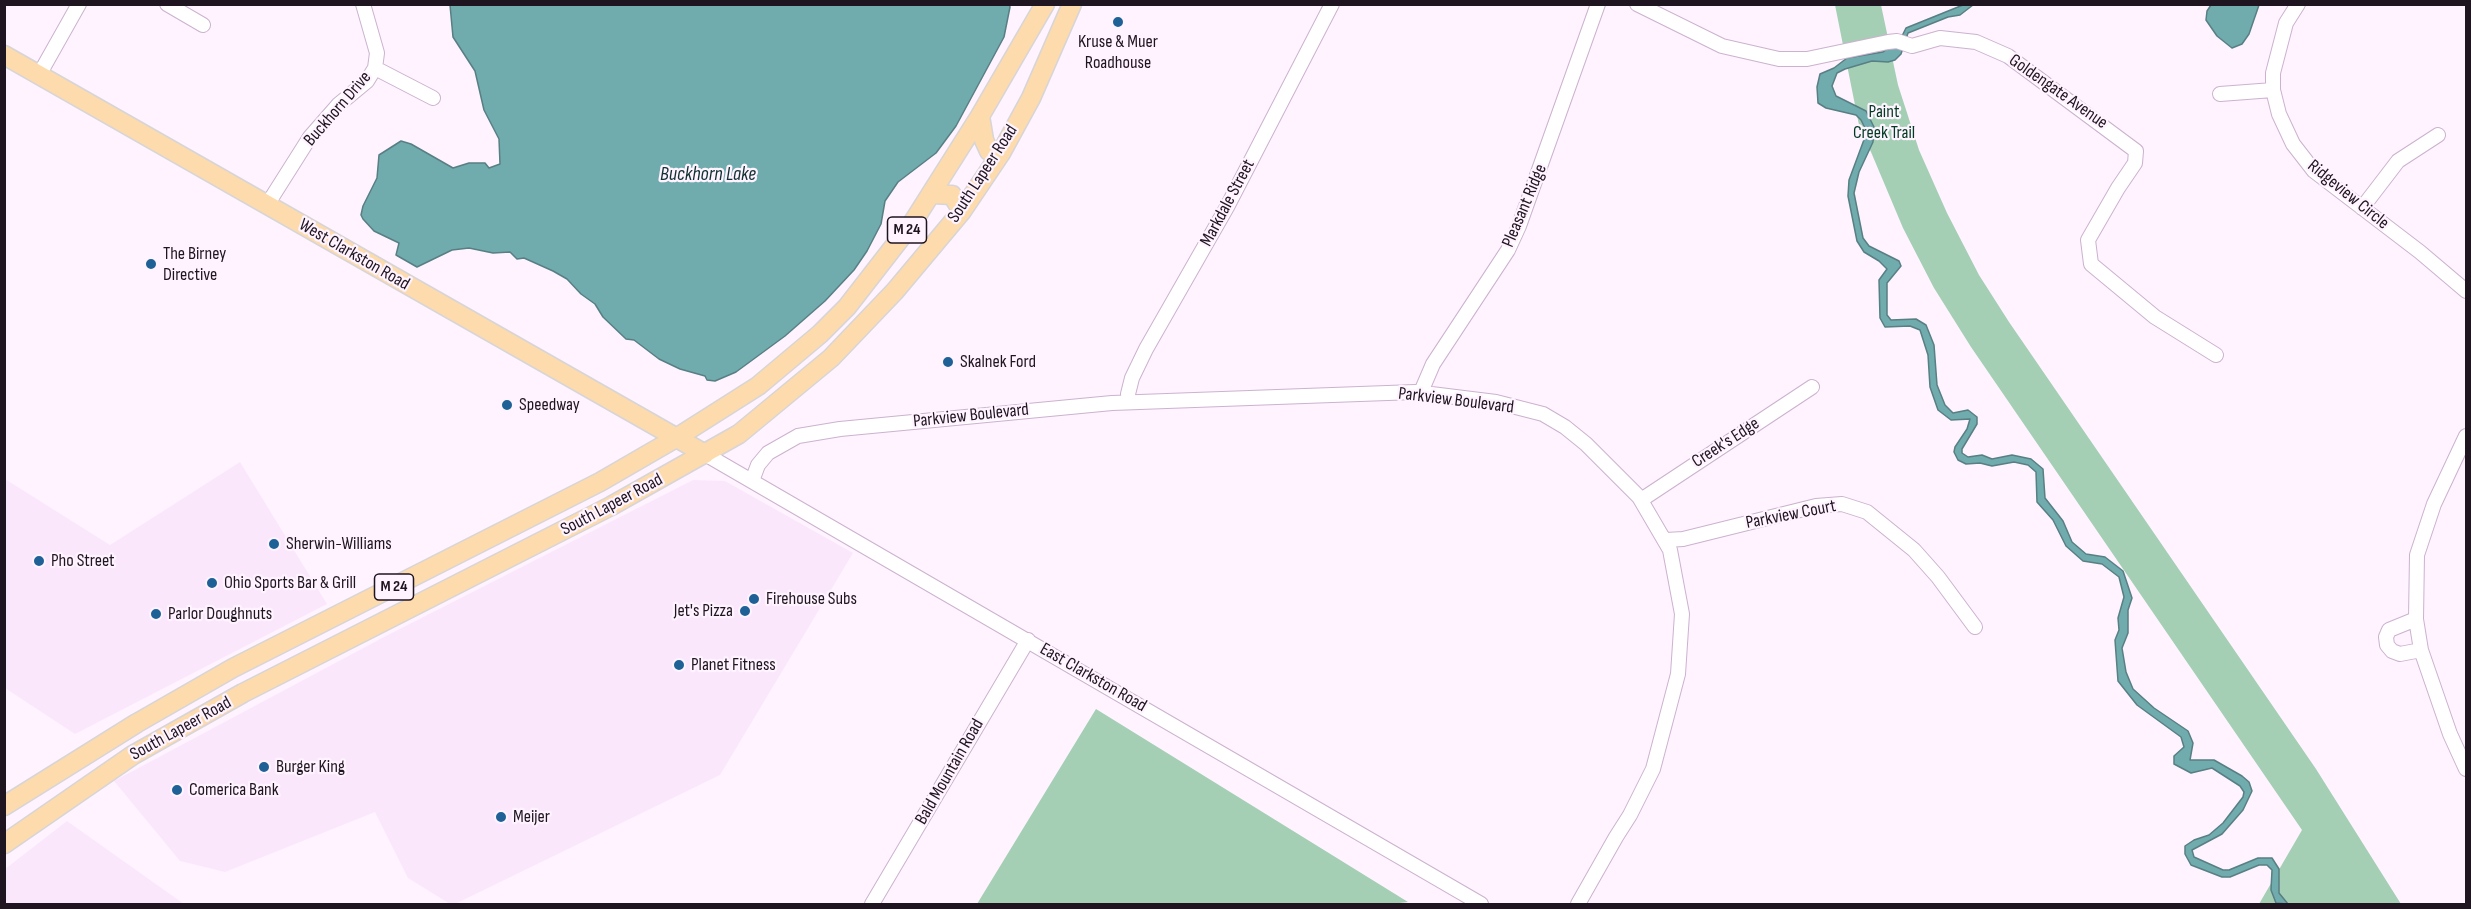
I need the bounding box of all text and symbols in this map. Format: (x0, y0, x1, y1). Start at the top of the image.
marker: Kruse & Muer Roadhouse (1111, 15, 1125, 29)
place label: Kruse & Muer Roadhouse (1078, 31, 1158, 74)
street label: Goldengate Avenue (2004, 50, 2112, 134)
street label: Buckhorn Drive (300, 67, 376, 151)
park label: Paint Creek Trail (1853, 101, 1915, 144)
street label: South Lapeer Road (943, 121, 1023, 227)
street label: Markdale Street (1196, 156, 1260, 250)
street label: Ridgeview Circle (2303, 156, 2393, 234)
street label: Pleasant Ridge (1498, 161, 1552, 251)
water label: Buckhorn Lake (660, 163, 756, 187)
street label: West Clarkston Road (295, 215, 413, 295)
road number: M 24 (888, 217, 926, 243)
place label: The Birney Directive (163, 243, 226, 286)
marker: The Birney Directive (144, 257, 158, 271)
place label: Skalnek Ford (960, 351, 1036, 373)
marker: Skalnek Ford (941, 355, 955, 369)
street label: Parkview Boulevard (1397, 383, 1515, 419)
place label: Speedway (519, 394, 580, 416)
marker: Speedway (500, 398, 514, 412)
street label: Parkview Boulevard (912, 399, 1030, 433)
street label: Creek's Edge (1688, 413, 1764, 473)
street label: South Lapeer Road (557, 469, 667, 541)
street label: Parkview Court (1744, 496, 1838, 534)
place label: Sherwin-Williams (286, 533, 392, 555)
marker: Sherwin-Williams (267, 537, 281, 551)
place label: Pho Street (51, 550, 115, 572)
marker: Pho Street (32, 554, 46, 568)
place label: Ohio Sports Bar & Grill (224, 572, 356, 594)
road number: M 24 (374, 574, 414, 600)
marker: Ohio Sports Bar & Grill (205, 576, 219, 590)
place label: Firehouse Subs (766, 588, 857, 610)
marker: Firehouse Subs (747, 592, 761, 606)
place label: Jet's Pizza (674, 600, 733, 622)
place label: Parlor Doughnuts (168, 603, 272, 625)
marker: Jet's Pizza (738, 604, 752, 618)
marker: Parlor Doughnuts (149, 607, 163, 621)
street label: East Clarkston Road (1036, 639, 1150, 717)
place label: Planet Fitness (691, 654, 776, 676)
marker: Planet Fitness (672, 658, 686, 672)
street label: South Lapeer Road (127, 692, 235, 766)
street label: Bald Mountain Road (911, 715, 989, 829)
place label: Burger King (276, 756, 345, 778)
marker: Burger King (257, 760, 271, 774)
place label: Comerica Bank (189, 779, 279, 801)
marker: Comerica Bank (170, 783, 184, 797)
place label: Meijer (513, 806, 550, 828)
marker: Meijer (494, 810, 508, 824)

